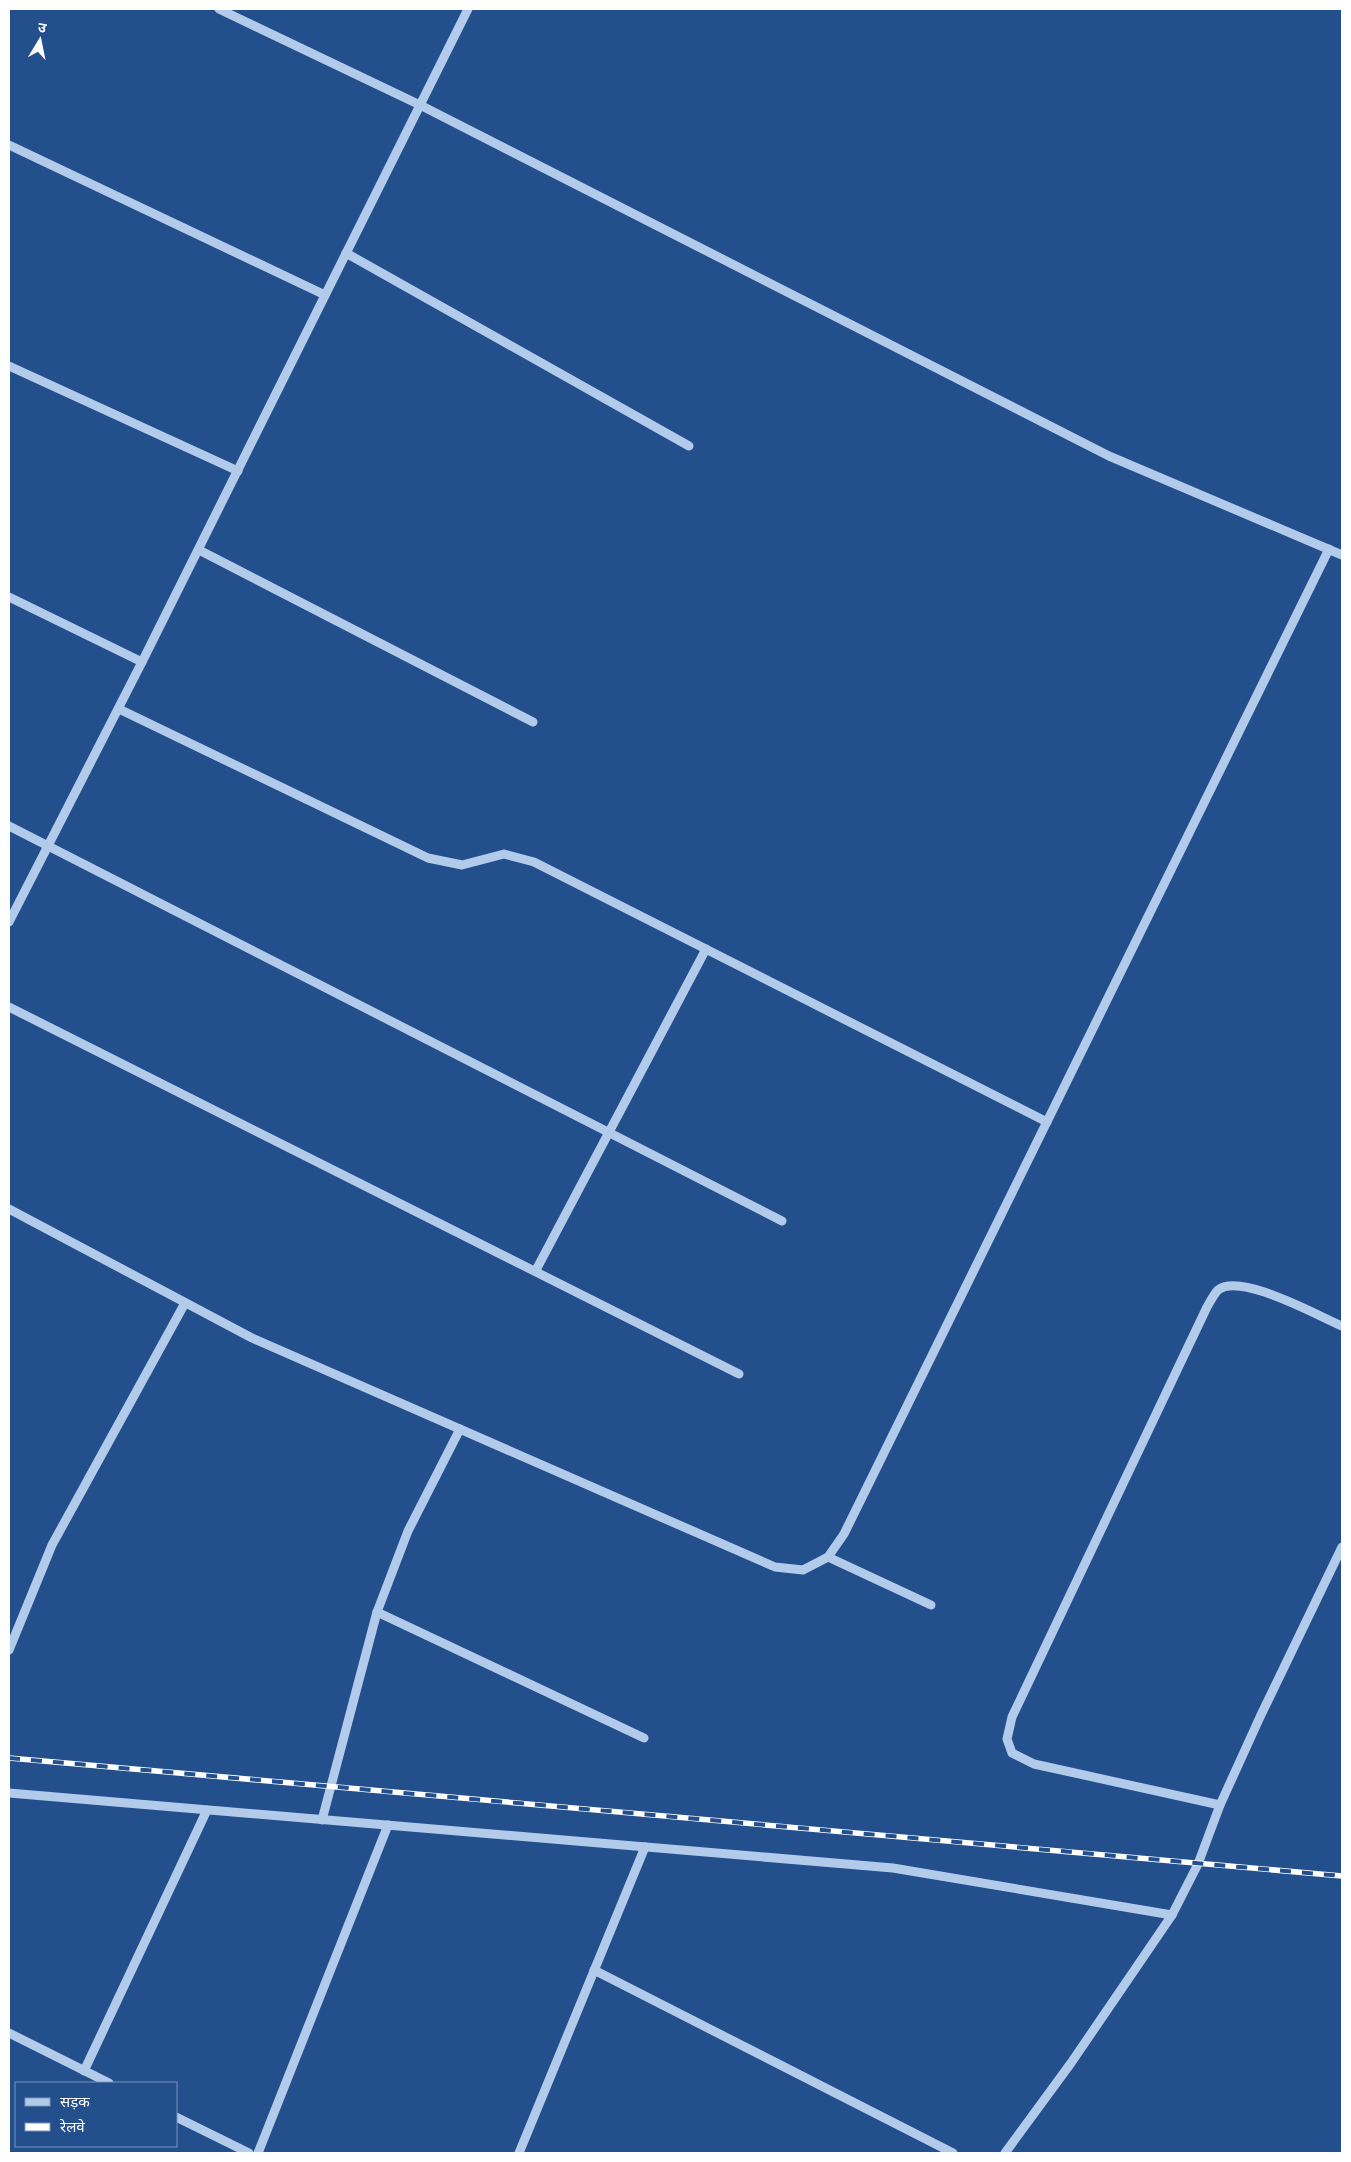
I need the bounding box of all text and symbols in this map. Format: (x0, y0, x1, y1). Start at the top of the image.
north arrow (15, 15, 65, 65)
text: उ (37, 18, 49, 37)
legend (15, 2082, 178, 2147)
text: सड़क (60, 2092, 90, 2111)
text: रेलवे (59, 2117, 85, 2136)

